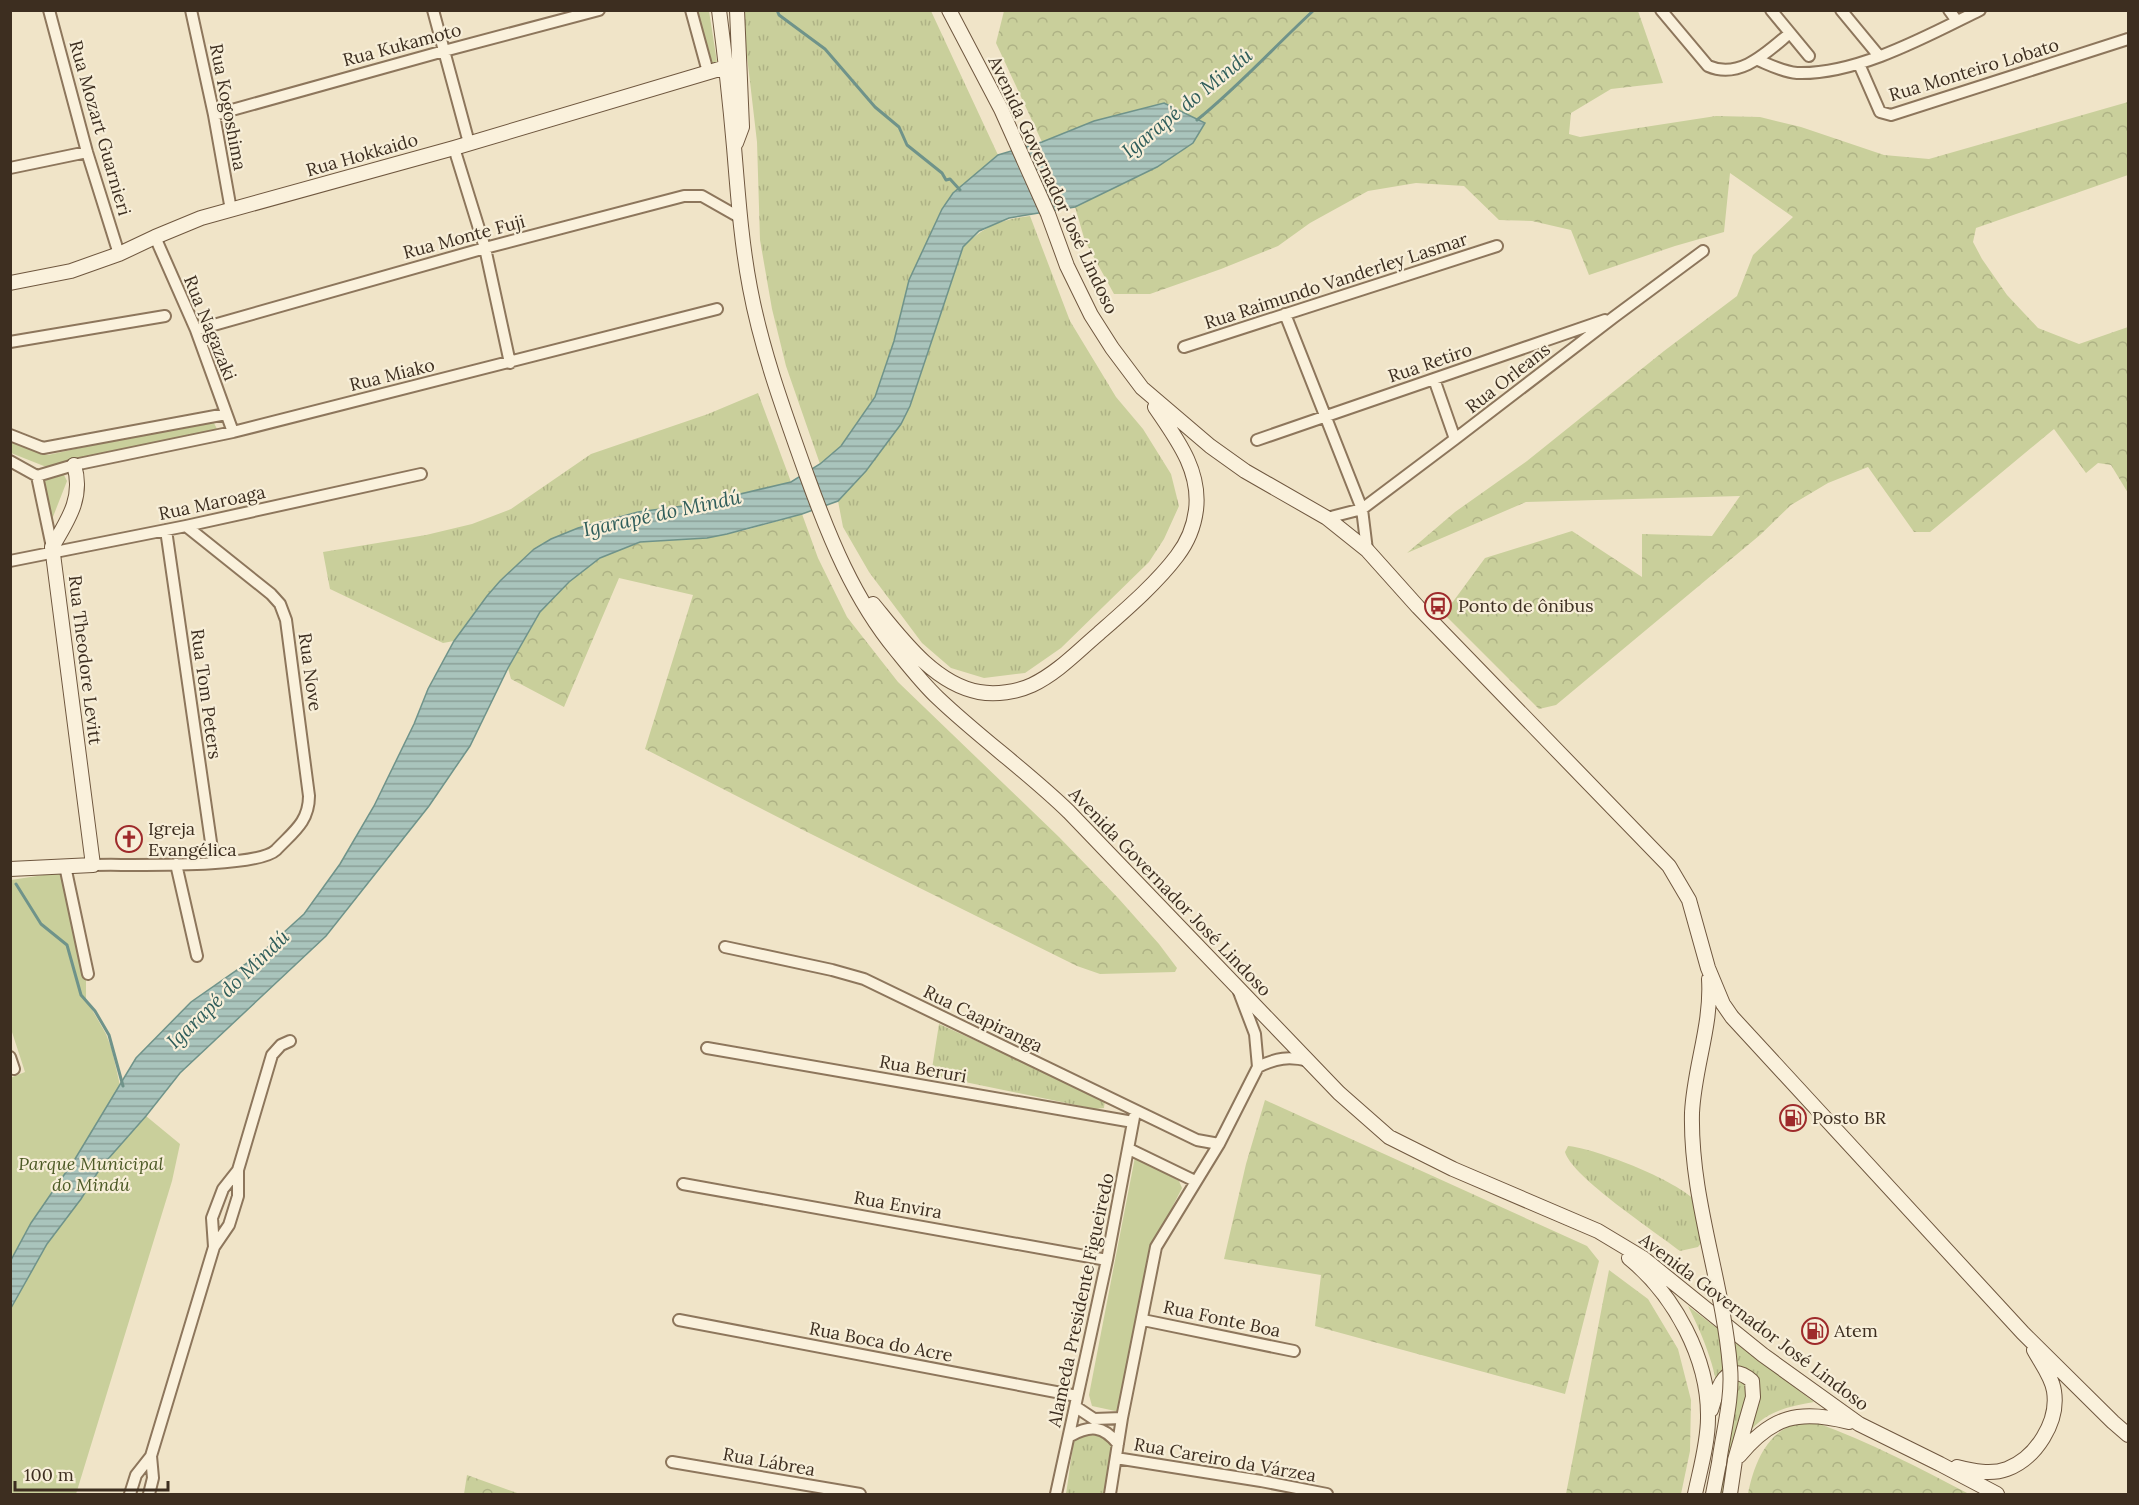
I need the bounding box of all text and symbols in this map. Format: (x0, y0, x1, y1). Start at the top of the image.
street label: Rua Kukamoto (340, 18, 464, 71)
street label: Rua Monteiro Lobato (1886, 33, 2062, 106)
street label: Rua Mozart Guarnieri (64, 38, 137, 218)
street label: Rua Kogoshima (205, 42, 252, 172)
water label: Igarapé do Mindú (1116, 42, 1257, 163)
street label: Avenida Governador José Lindoso (983, 51, 1123, 317)
street label: Rua Hokkaido (303, 128, 420, 181)
street label: Rua Monte Fuji (400, 209, 527, 264)
street label: Rua Raimundo Vanderley Lasmar (1201, 227, 1471, 334)
street label: Rua Nagazaki (179, 272, 242, 384)
street label: Rua Retiro (1385, 337, 1475, 388)
street label: Rua Orleans (1461, 337, 1555, 418)
street label: Rua Miako (347, 353, 437, 396)
street label: Rua Maroaga (156, 480, 267, 525)
water label: Igarapé do Mindú (581, 484, 743, 541)
street label: Rua Theodore Levitt (64, 574, 107, 746)
bus stop icon: Ponto de ônibus (1423, 591, 1453, 621)
place label: Ponto de ônibus (1458, 594, 1594, 617)
street label: Rua Tom Peters (186, 627, 227, 761)
street label: Rua Nove (294, 631, 327, 713)
street label: Avenida Governador José Lindoso (1064, 782, 1276, 1001)
place label: Igreja Evangélica (148, 817, 237, 861)
church icon: Igreja Evangélica (114, 824, 144, 854)
water label: Igarapé do Mindú (161, 924, 294, 1053)
street label: Rua Caapiranga (920, 980, 1047, 1057)
street label: Rua Beruri (878, 1050, 969, 1088)
fuel station icon: Posto BR (1778, 1103, 1808, 1133)
place label: Posto BR (1812, 1106, 1887, 1129)
park label: Parque Municipal do Mindú (18, 1152, 164, 1196)
street label: Alameda Presidente Figueiredo (1042, 1171, 1119, 1430)
street label: Rua Envira (852, 1185, 944, 1224)
street label: Avenida Governador José Lindoso (1634, 1227, 1874, 1416)
street label: Rua Fonte Boa (1161, 1295, 1283, 1342)
street label: Rua Boca do Acre (807, 1316, 955, 1367)
fuel station icon: Atem (1800, 1316, 1830, 1346)
place label: Atem (1833, 1319, 1878, 1342)
street label: Rua Careiro da Várzea (1132, 1432, 1318, 1487)
street label: Rua Lábrea (721, 1442, 817, 1481)
scale bar (15, 1454, 168, 1492)
text: 100 m (24, 1463, 74, 1486)

